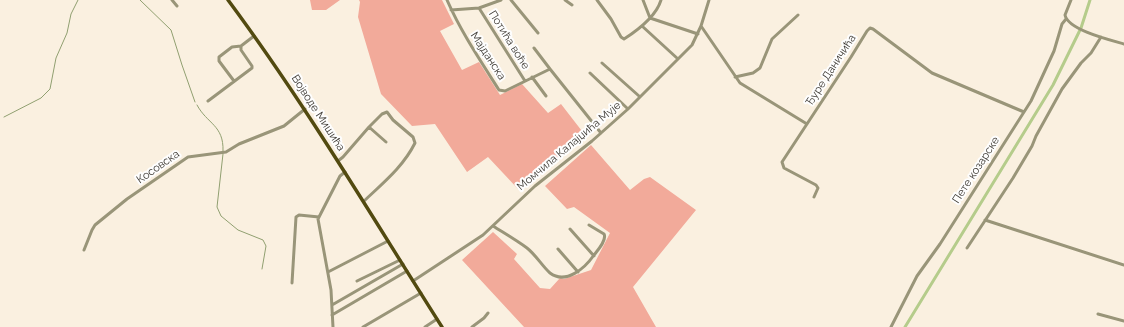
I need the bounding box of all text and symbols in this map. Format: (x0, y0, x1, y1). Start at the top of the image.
street label: Потића воће (486, 8, 532, 72)
street label: Мајданска (468, 30, 508, 82)
street label: Ђуре Даничића (803, 32, 859, 108)
street label: Војводе Мишића (288, 72, 348, 154)
street label: Момчила Калајџића Мује (514, 99, 624, 193)
street label: Пете козарске (950, 134, 1002, 206)
street label: Косовска (134, 147, 182, 187)

